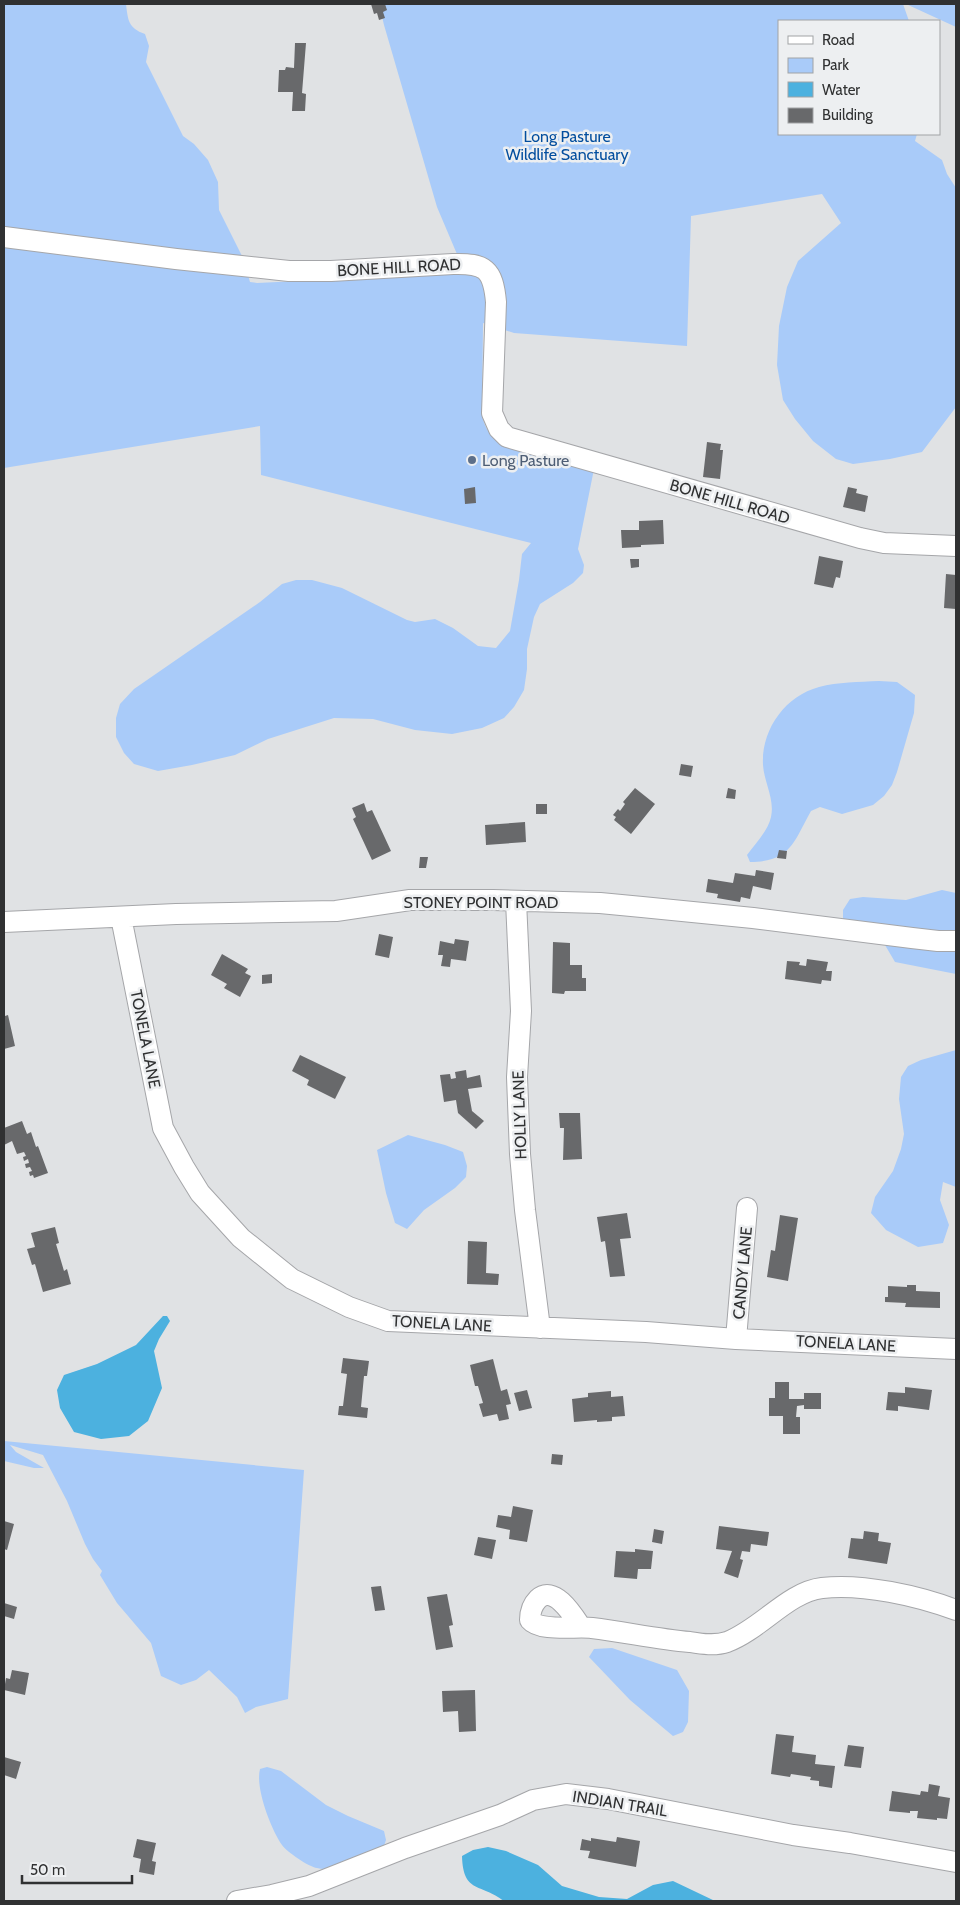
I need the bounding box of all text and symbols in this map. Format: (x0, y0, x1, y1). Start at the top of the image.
legend (778, 20, 940, 135)
text: Road (822, 31, 855, 49)
text: Park (822, 56, 849, 74)
text: Water (822, 81, 860, 99)
text: Building (822, 106, 873, 124)
park label: Long Pasture Wildlife Sanctuary (506, 127, 628, 164)
street label: BONE HILL ROAD (337, 255, 461, 280)
place label: Long Pasture (482, 451, 569, 470)
marker: Long Pasture (466, 454, 478, 466)
street label: BONE HILL ROAD (668, 475, 792, 528)
street label: STONEY POINT ROAD (404, 893, 558, 912)
street label: TONELA LANE (127, 988, 164, 1090)
street label: HOLLY LANE (508, 1070, 531, 1160)
street label: CANDY LANE (729, 1226, 756, 1320)
street label: TONELA LANE (392, 1311, 493, 1336)
street label: TONELA LANE (796, 1331, 897, 1356)
street label: INDIAN TRAIL (571, 1787, 669, 1820)
scale bar (22, 1852, 132, 1884)
text: 50 m (30, 1861, 65, 1879)

